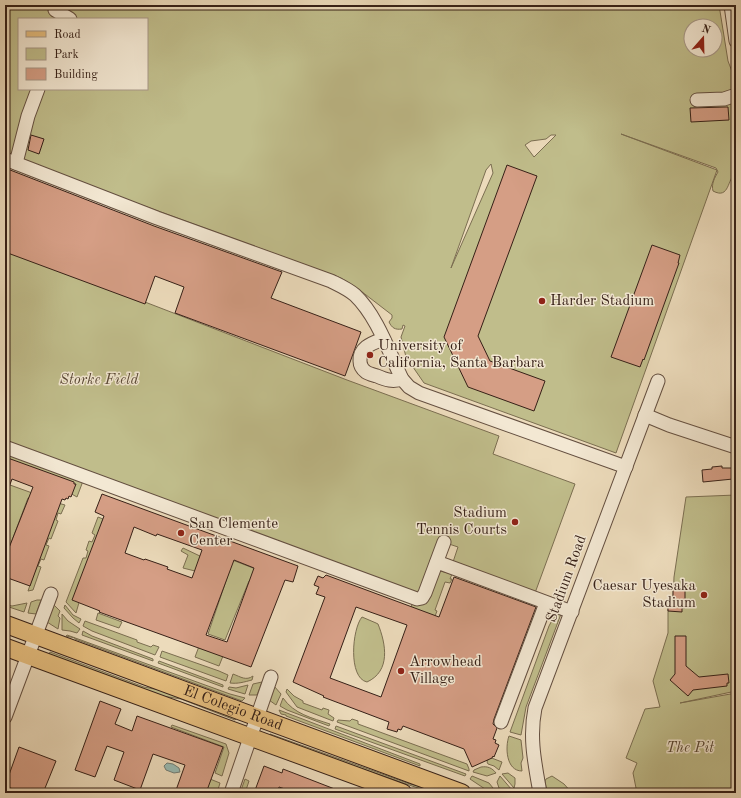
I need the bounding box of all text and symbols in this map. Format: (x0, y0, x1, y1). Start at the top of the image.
legend (18, 18, 148, 90)
north arrow (683, 18, 723, 58)
text: N (700, 23, 712, 37)
text: Road (54, 29, 81, 41)
text: Park (54, 49, 79, 61)
text: Building (54, 69, 98, 81)
place label: Harder Stadium (550, 294, 654, 309)
marker: Harder Stadium (537, 296, 547, 306)
place label: University of California, Santa Barbara (378, 339, 545, 371)
marker: University of California, Santa Barbara (365, 350, 375, 360)
park label: Storke Field (60, 373, 139, 388)
place label: Stadium Tennis Courts (416, 506, 507, 538)
place label: San Clemente Center (189, 517, 278, 549)
marker: Stadium Tennis Courts (510, 517, 520, 527)
marker: San Clemente Center (176, 528, 186, 538)
street label: Stadium Road (544, 533, 590, 625)
place label: Caesar Uyesaka Stadium (592, 579, 697, 611)
marker: Caesar Uyesaka Stadium (699, 590, 709, 600)
place label: Arrowhead Village (409, 655, 482, 687)
marker: Arrowhead Village (396, 666, 406, 676)
street label: El Colegio Road (181, 683, 285, 733)
park label: The Pit (666, 741, 714, 756)

